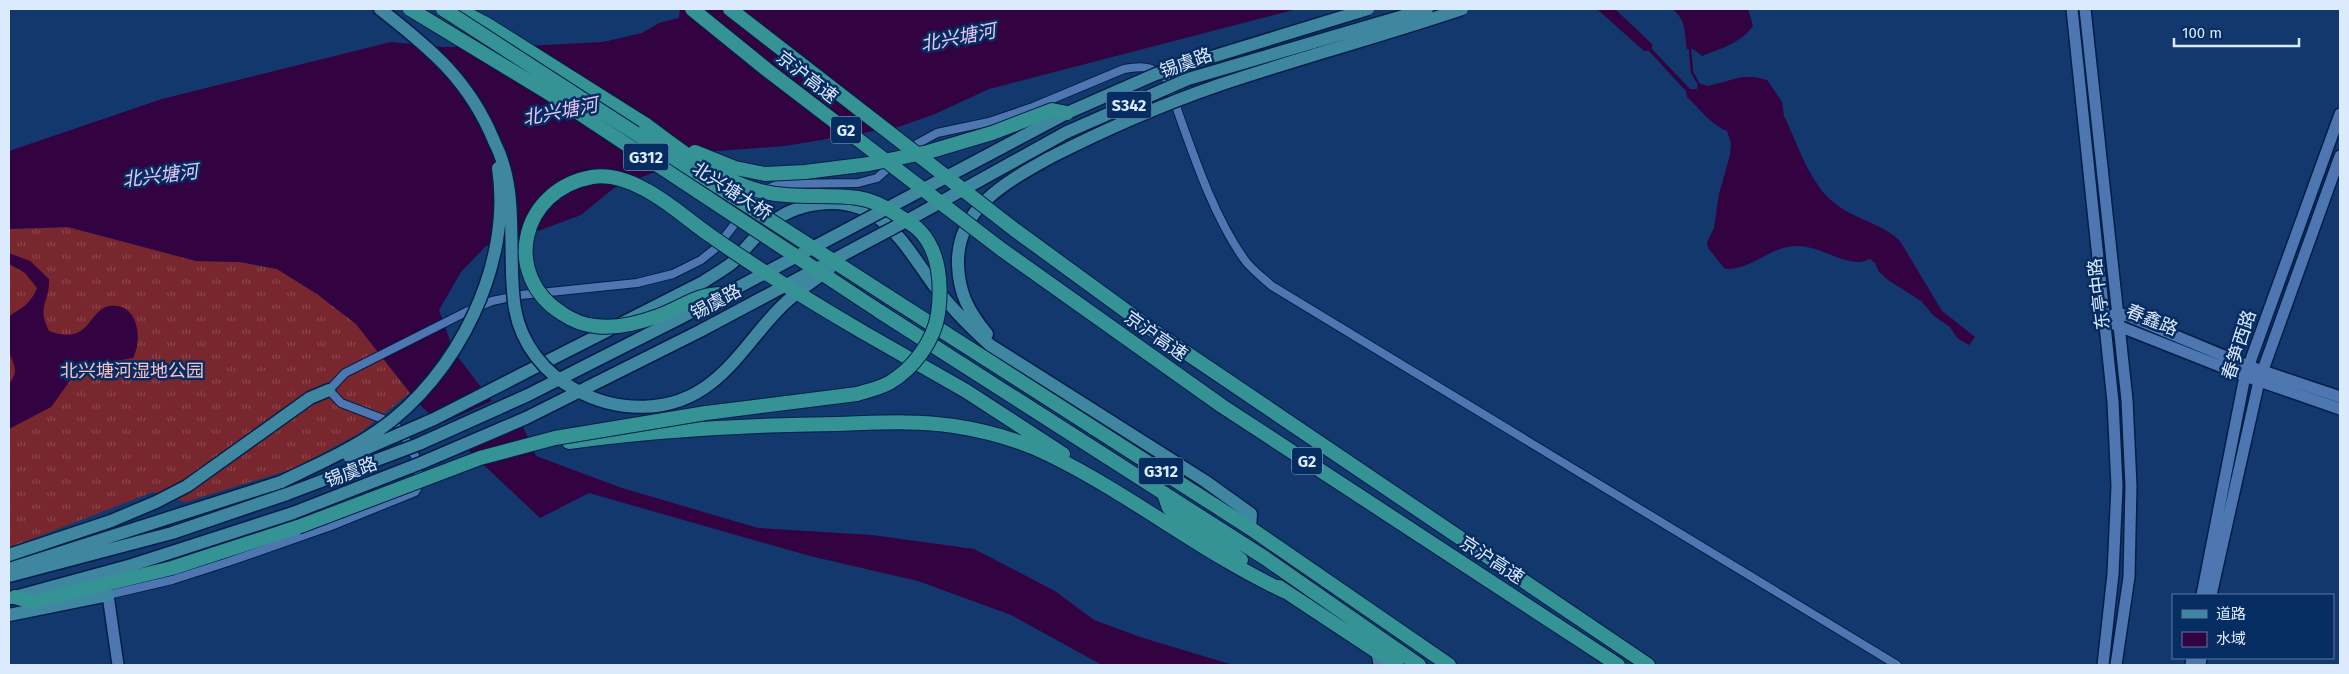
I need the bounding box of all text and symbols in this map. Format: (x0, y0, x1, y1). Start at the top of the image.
scale bar (2174, 15, 2299, 47)
water label: 北兴塘河 (919, 18, 1002, 56)
text: 100 m (2182, 24, 2222, 42)
street label: 锡虞路 (1157, 43, 1215, 83)
street label: 京沪高速 (772, 46, 842, 108)
water label: 北兴塘河 (521, 92, 604, 130)
road number: S342 (1106, 92, 1152, 118)
road number: G2 (831, 116, 861, 144)
road number: G312 (624, 144, 668, 170)
street label: 北兴塘大桥 (688, 157, 776, 225)
water label: 北兴塘河 (121, 159, 203, 192)
street label: 东亭中路 (2084, 257, 2114, 331)
street label: 锡虞路 (687, 280, 745, 324)
street label: 春鑫路 (2123, 300, 2181, 340)
street label: 京沪高速 (1120, 306, 1192, 366)
street label: 春笋西路 (2217, 307, 2261, 383)
park label: 北兴塘河湿地公园 (60, 360, 204, 382)
road number: G2 (1292, 448, 1322, 474)
street label: 锡虞路 (322, 452, 380, 492)
road number: G312 (1138, 458, 1184, 484)
street label: 京沪高速 (1456, 531, 1528, 589)
legend (2172, 594, 2334, 659)
text: 道路 (2216, 605, 2246, 623)
text: 水域 (2216, 630, 2246, 648)

